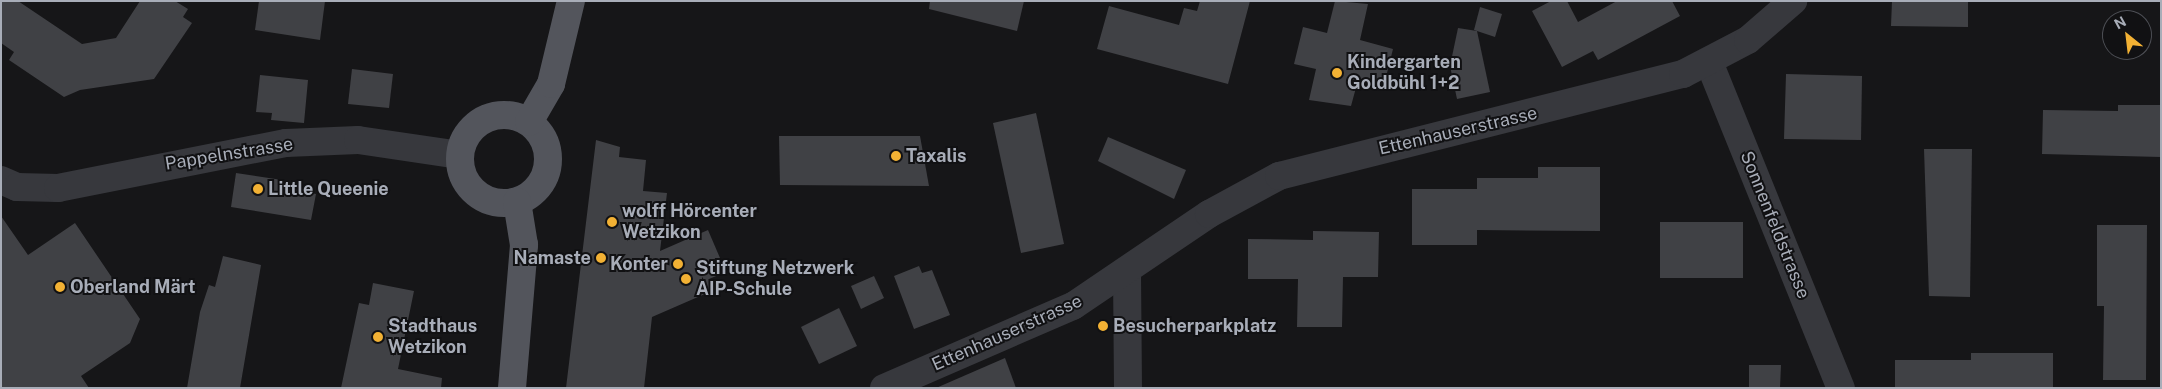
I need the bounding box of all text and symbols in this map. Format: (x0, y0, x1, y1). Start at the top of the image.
north arrow (2102, 10, 2152, 60)
text: N (2112, 13, 2129, 32)
place label: Kindergarten Goldbühl 1+2 (1347, 52, 1461, 94)
marker: Kindergarten Goldbühl 1+2 (1331, 67, 1343, 79)
street label: Ettenhauserstrasse (1377, 102, 1539, 160)
street label: Pappelnstrasse (163, 133, 295, 175)
place label: Taxalis (906, 145, 967, 167)
street label: Sonnenfeldstrasse (1736, 148, 1814, 302)
marker: Taxalis (890, 150, 902, 162)
place label: Little Queenie (268, 178, 389, 200)
marker: Little Queenie (252, 183, 264, 195)
place label: wolff Hörcenter Wetzikon (622, 201, 757, 243)
marker: wolff Hörcenter Wetzikon (606, 216, 618, 228)
place label: Namaste (514, 247, 591, 269)
marker: Namaste (595, 252, 607, 264)
place label: Konter (610, 253, 668, 275)
marker: Konter (672, 258, 684, 270)
place label: Stiftung Netzwerk AIP-Schule (696, 258, 854, 300)
marker: Stiftung Netzwerk AIP-Schule (680, 273, 692, 285)
place label: Oberland Märt (70, 276, 195, 298)
marker: Oberland Märt (54, 281, 66, 293)
street label: Ettenhauserstrasse (929, 290, 1085, 376)
place label: Besucherparkplatz (1113, 315, 1276, 337)
place label: Stadthaus Wetzikon (388, 316, 477, 358)
marker: Besucherparkplatz (1097, 320, 1109, 332)
marker: Stadthaus Wetzikon (372, 331, 384, 343)

